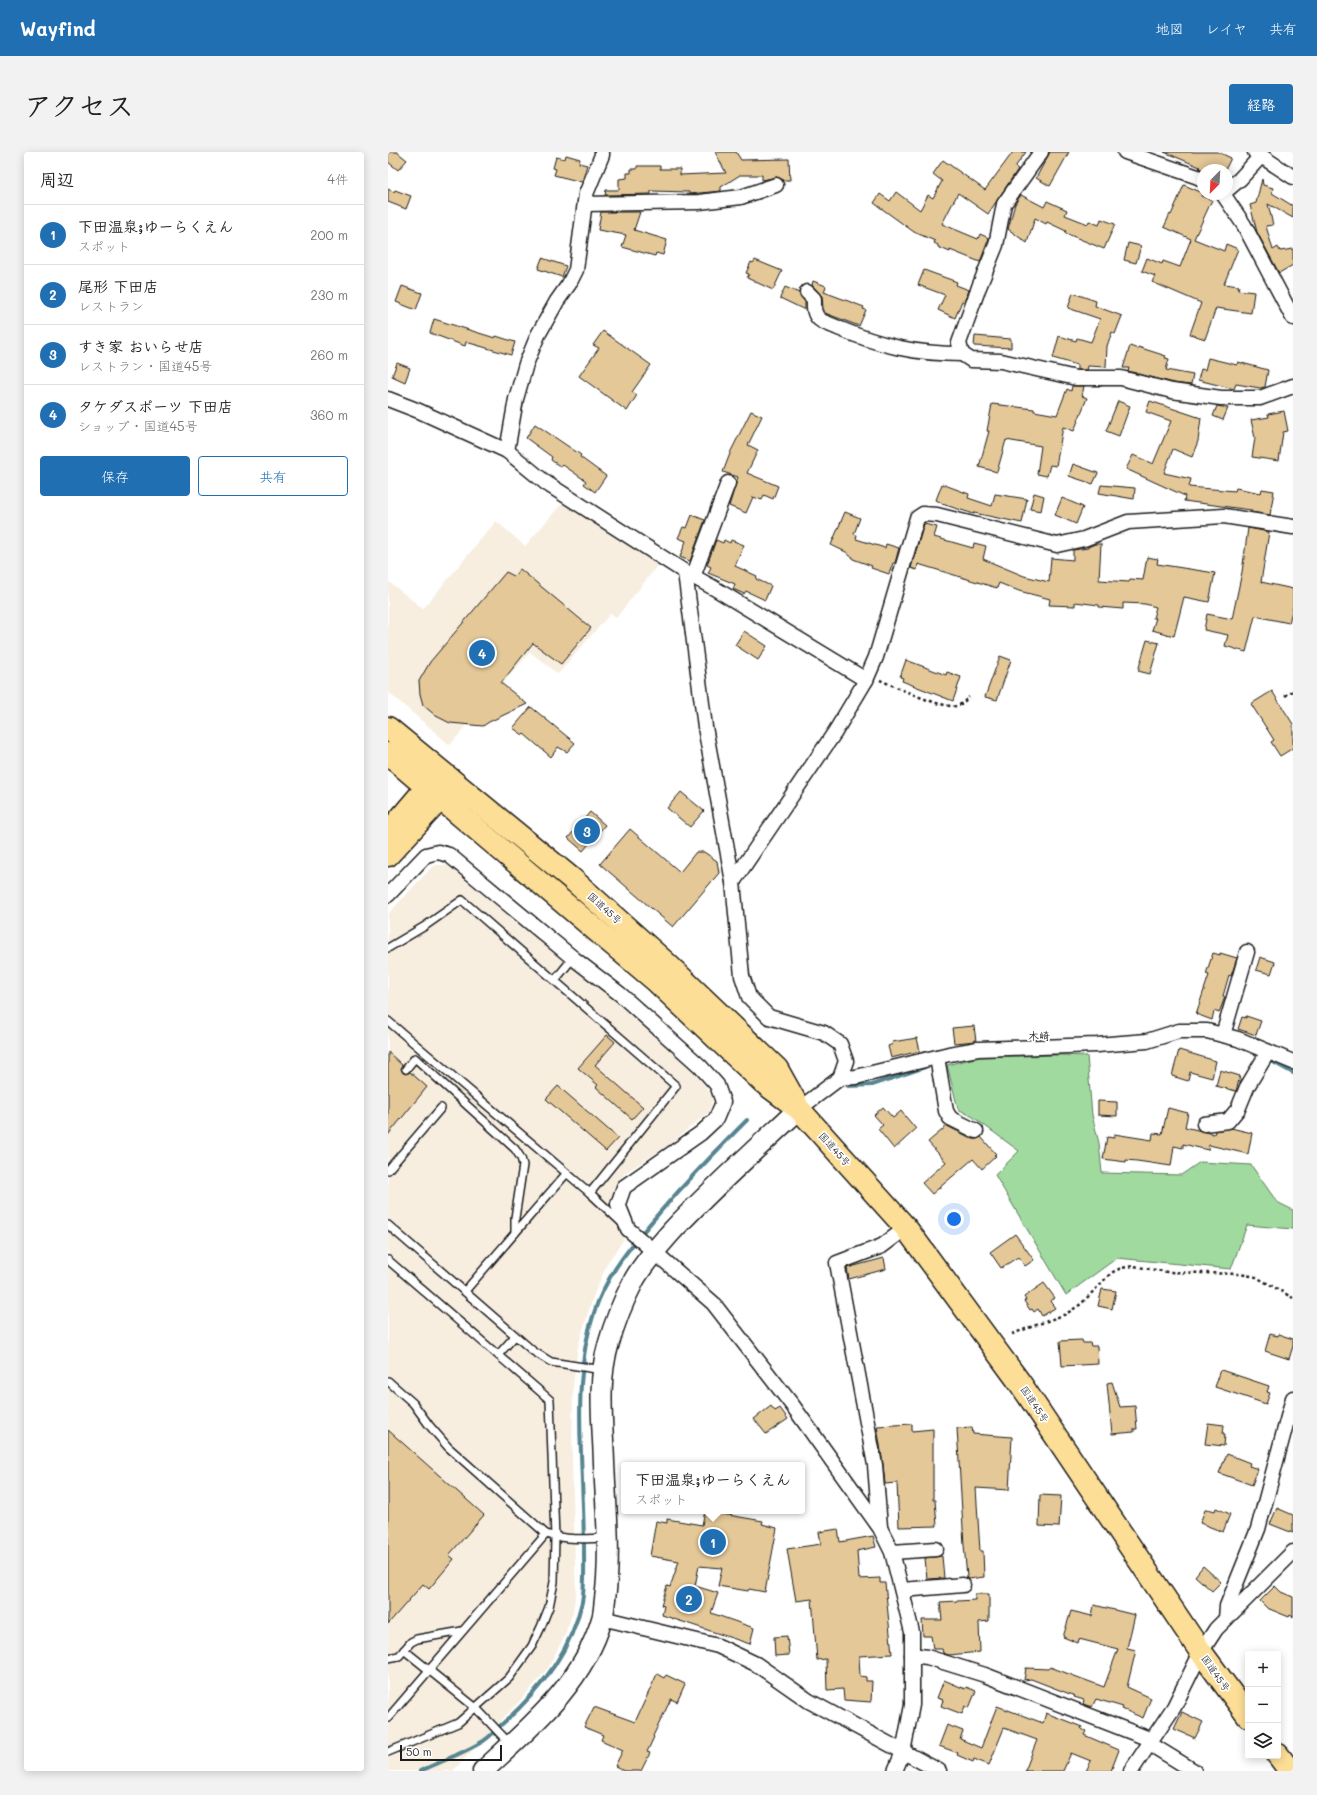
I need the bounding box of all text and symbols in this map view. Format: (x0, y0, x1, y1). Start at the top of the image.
text: Wayfind (20, 16, 96, 41)
text: 地図 (1156, 19, 1184, 38)
text: レイヤ (1206, 19, 1247, 38)
text: 共有 (1269, 19, 1297, 38)
button: 経路 (1229, 84, 1293, 124)
text: アクセス (24, 87, 134, 123)
north arrow (1197, 164, 1233, 200)
text: 周辺 (40, 168, 74, 190)
text: 4件 (327, 170, 348, 187)
text: 下田温泉;ゆーらくえん (78, 216, 233, 236)
text: 1 (50, 226, 56, 243)
text: 200 m (310, 226, 348, 243)
text: スポット (78, 237, 130, 254)
text: 尾形 下田店 (78, 276, 158, 296)
text: 2 (49, 286, 57, 303)
text: 230 m (311, 286, 348, 303)
text: レストラン (78, 297, 144, 314)
text: すき家 おいらせ店 (78, 336, 204, 356)
text: 3 (49, 346, 57, 363)
text: 260 m (310, 346, 348, 363)
text: レストラン · 国道45号 (78, 357, 212, 374)
text: タケダスポーツ 下田店 (78, 396, 233, 416)
text: 4 (49, 406, 57, 423)
text: 360 m (310, 406, 348, 423)
text: ショップ · 国道45号 (78, 417, 198, 434)
button: 保存 (40, 456, 190, 496)
button: 共有 (198, 456, 348, 496)
pin: 4 (469, 638, 495, 668)
pin: 3 (574, 816, 600, 846)
street label: 国道45号 (585, 889, 625, 927)
district label: 木崎 (1028, 1028, 1050, 1043)
street label: 国道45号 (816, 1129, 854, 1169)
your location (944, 1209, 964, 1229)
street label: 国道45号 (1018, 1383, 1052, 1425)
popup (621, 1462, 805, 1514)
text: 下田温泉;ゆーらくえん (635, 1469, 791, 1489)
text: スポット (635, 1490, 687, 1507)
pin: 1 (700, 1527, 726, 1557)
pin: 2 (676, 1584, 702, 1614)
map controls (1245, 1651, 1281, 1759)
button: + (1245, 1651, 1281, 1687)
street label: 国道45号 (1198, 1652, 1234, 1694)
button: − (1245, 1687, 1281, 1723)
button: layers (1245, 1723, 1281, 1759)
scale bar (400, 1743, 502, 1762)
text: 50 m (406, 1744, 432, 1759)

